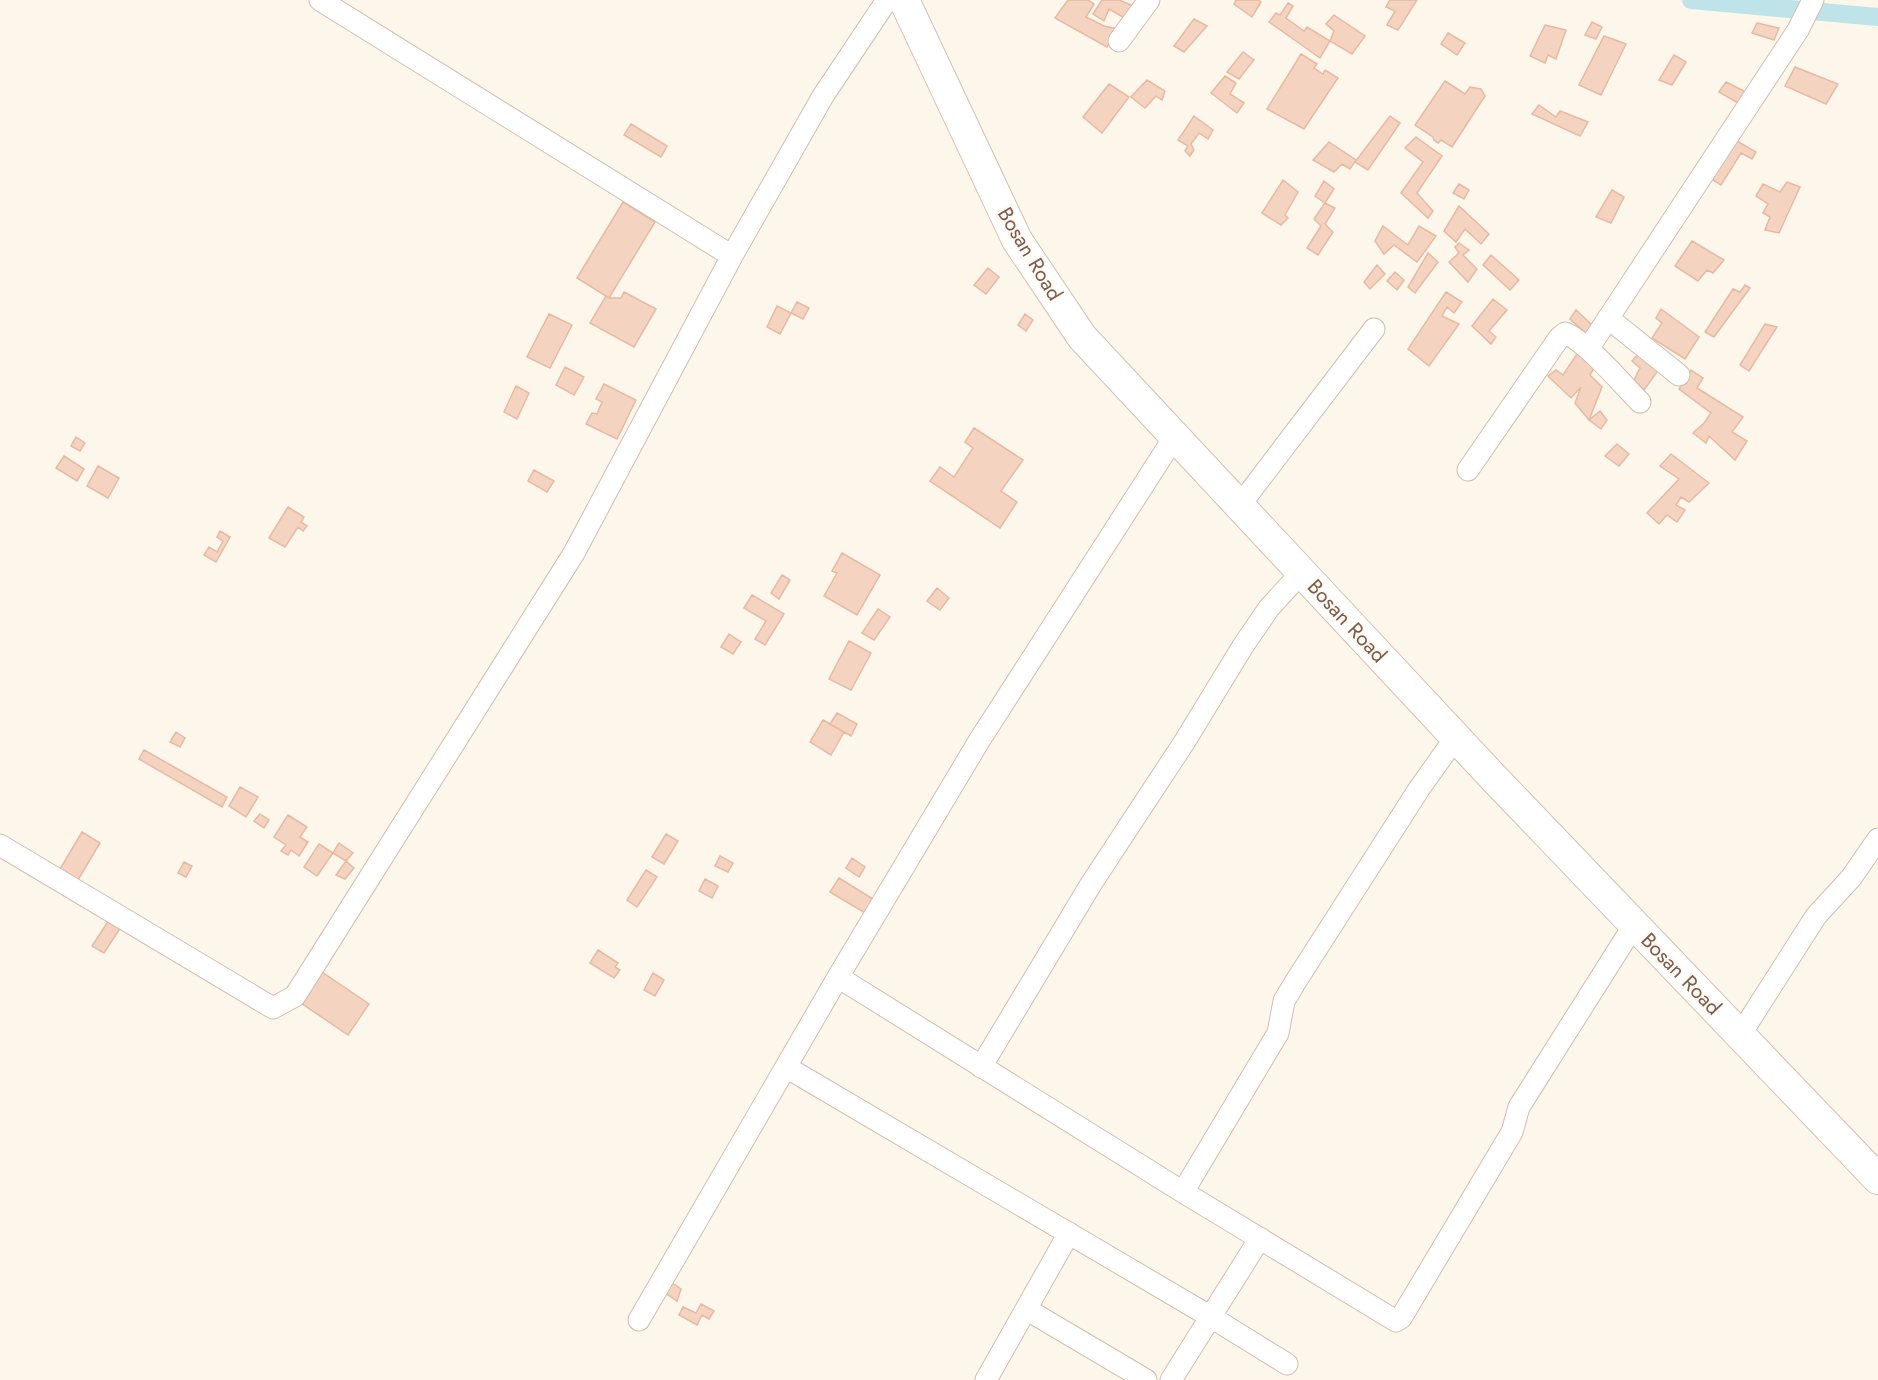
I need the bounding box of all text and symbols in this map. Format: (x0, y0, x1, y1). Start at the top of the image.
street label: Bosan Road (990, 202, 1070, 306)
street label: Bosan Road (1300, 573, 1394, 669)
street label: Bosan Road (1634, 926, 1728, 1022)

